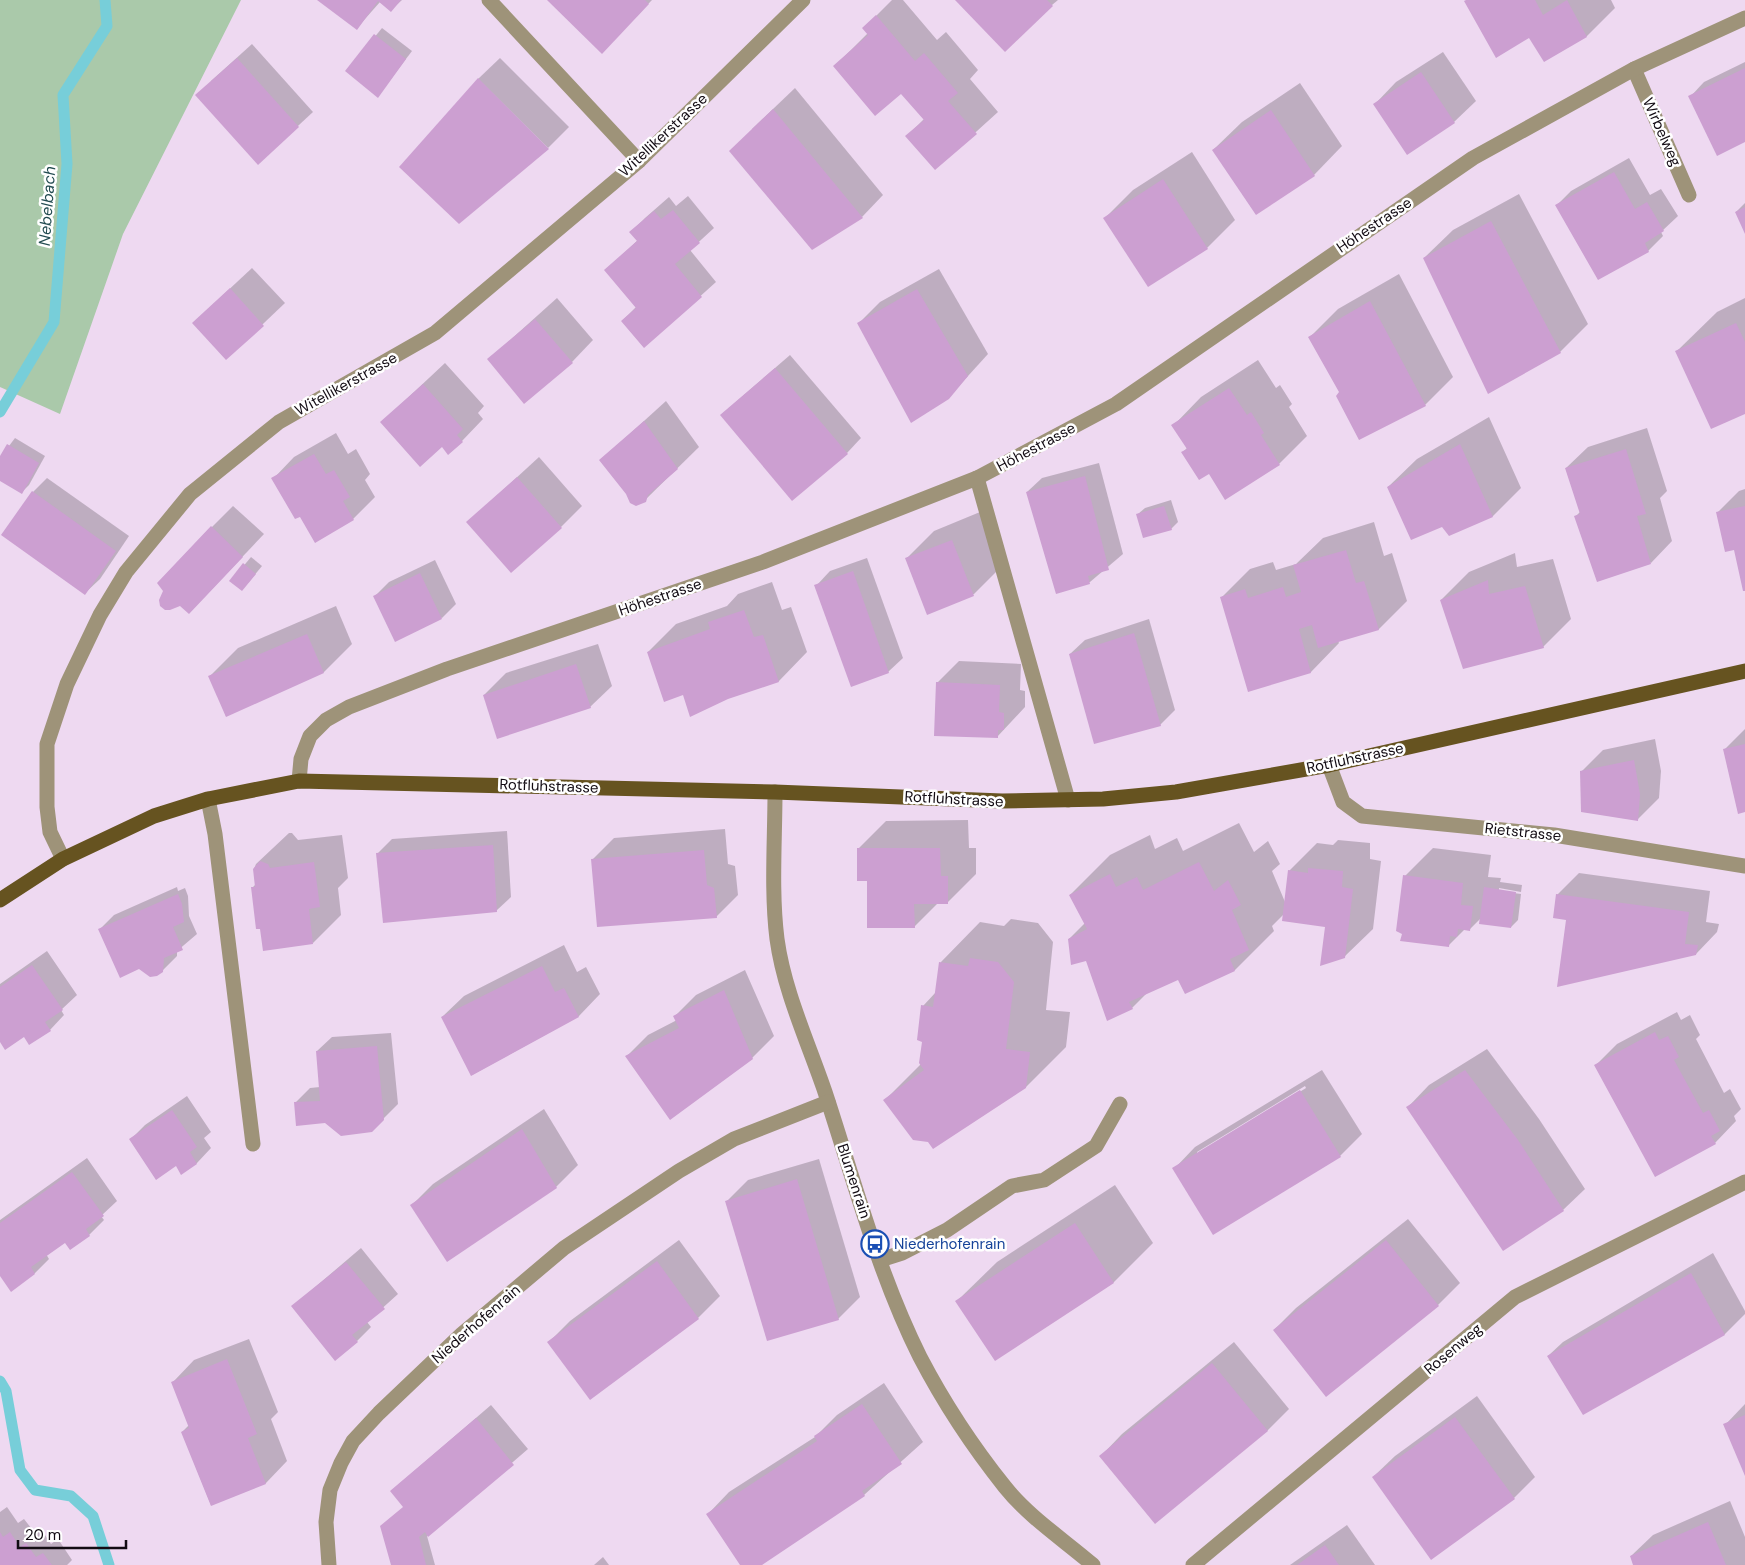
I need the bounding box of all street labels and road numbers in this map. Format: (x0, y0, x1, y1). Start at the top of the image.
street label: Witellikerstrasse (614, 89, 712, 181)
street label: Wirbelweg (1638, 95, 1686, 169)
street label: Höhestrasse (1332, 192, 1416, 258)
street label: Witellikerstrasse (291, 348, 401, 420)
street label: Höhestrasse (993, 418, 1079, 476)
street label: Höhestrasse (616, 573, 704, 621)
street label: Rotfluhstrasse (1305, 738, 1405, 778)
street label: Rotfluhstrasse (499, 774, 599, 798)
street label: Rotfluhstrasse (904, 786, 1004, 812)
street label: Rietstrasse (1484, 818, 1562, 846)
street label: Blumenrain (833, 1141, 875, 1221)
street label: Niederhofenrain (427, 1280, 525, 1368)
street label: Rosenweg (1420, 1319, 1486, 1379)

